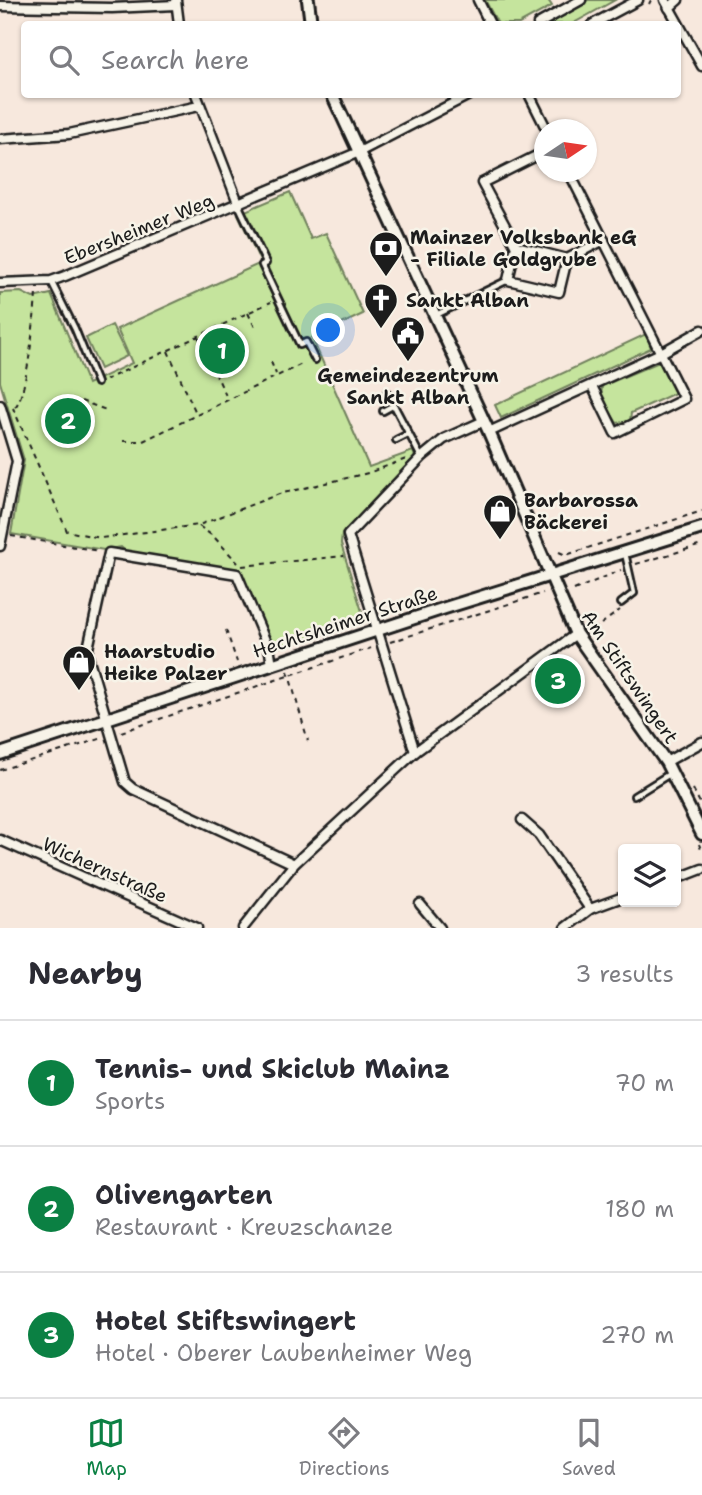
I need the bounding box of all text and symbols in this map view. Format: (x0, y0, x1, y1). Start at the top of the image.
search box (21, 21, 681, 98)
icon: search (45, 41, 83, 79)
text: Search here (101, 42, 250, 77)
north arrow (534, 119, 597, 182)
street label: Ebersheimer Weg (60, 188, 218, 270)
place label: Mainzer Volksbank eG - Filiale Goldgrube (410, 225, 637, 272)
bank icon: Mainzer Volksbank eG - Filiale Goldgrube (367, 229, 405, 278)
church icon: Sankt Alban (362, 281, 400, 330)
place label: Sankt Alban (406, 288, 529, 313)
your location (311, 313, 345, 347)
public building icon: Gemeindezentrum Sankt Alban (389, 314, 427, 363)
pin: 1 (199, 325, 245, 377)
place label: Gemeindezentrum Sankt Alban (317, 363, 499, 410)
pin: 2 (45, 395, 91, 447)
place label: Barbarossa Bäckerei (524, 488, 638, 535)
shop icon: Barbarossa Bäckerei (481, 492, 519, 541)
street label: Hechtsheimer Straße (249, 580, 441, 664)
street label: Am Stiftswingert (576, 605, 684, 749)
place label: Haarstudio Heike Palzer (104, 639, 228, 686)
shop icon: Haarstudio Heike Palzer (60, 643, 98, 692)
pin: 3 (535, 655, 581, 707)
street label: Wichernstraße (39, 831, 171, 909)
map controls (618, 844, 681, 907)
button: layers (618, 844, 681, 907)
text: Nearby (28, 953, 143, 994)
text: 3 results (575, 959, 674, 989)
text: Tennis- und Skiclub Mainz (95, 1051, 450, 1086)
text: 1 (46, 1068, 56, 1098)
text: 70 m (615, 1068, 674, 1098)
text: Sports (95, 1086, 166, 1116)
text: Olivengarten (95, 1177, 273, 1212)
text: 2 (43, 1194, 59, 1224)
text: 180 m (605, 1194, 674, 1224)
text: Restaurant · Kreuzschanze (95, 1212, 393, 1242)
text: Hotel Stiftswingert (95, 1303, 356, 1338)
text: 3 (43, 1320, 59, 1350)
text: 270 m (600, 1320, 674, 1350)
text: Hotel · Oberer Laubenheimer Weg (95, 1338, 472, 1368)
tab: Map (86, 1414, 127, 1481)
tab: Directions (299, 1414, 390, 1481)
tab: Saved (562, 1414, 616, 1481)

